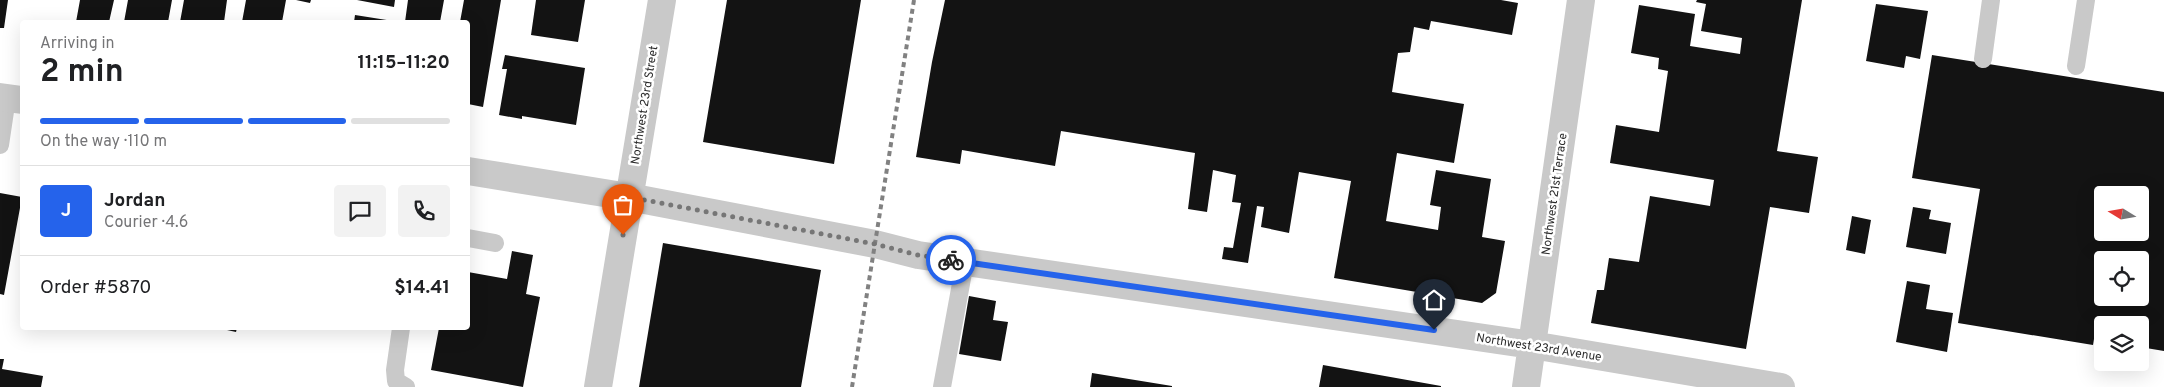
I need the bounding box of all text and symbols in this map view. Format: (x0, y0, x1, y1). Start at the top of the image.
text: Arriving in (40, 34, 115, 54)
street label: Northwest 23rd Street (628, 45, 662, 166)
text: 11:15–11:20 (358, 51, 450, 75)
text: 2 min (40, 53, 124, 93)
text: On the way · 110 m (40, 132, 167, 152)
street label: Northwest 21st Terrace (1538, 132, 1571, 256)
pin (602, 184, 644, 235)
button: chat (334, 185, 386, 237)
button: phone (398, 185, 450, 237)
north arrow (2094, 186, 2149, 241)
map controls (2094, 186, 2149, 371)
text: Jordan (104, 189, 166, 213)
icon: bag (609, 191, 637, 219)
text: J (61, 199, 71, 223)
text: Courier · 4.6 (104, 213, 188, 233)
courier (926, 235, 976, 285)
icon: bike (937, 246, 965, 274)
button: locate (2094, 251, 2149, 306)
text: Order #5870 (40, 276, 152, 300)
text: $14.41 (394, 276, 450, 300)
pin (1413, 279, 1455, 330)
icon: home (1420, 286, 1448, 314)
button: layers (2094, 316, 2149, 371)
street label: Northwest 23rd Avenue (1475, 330, 1603, 366)

